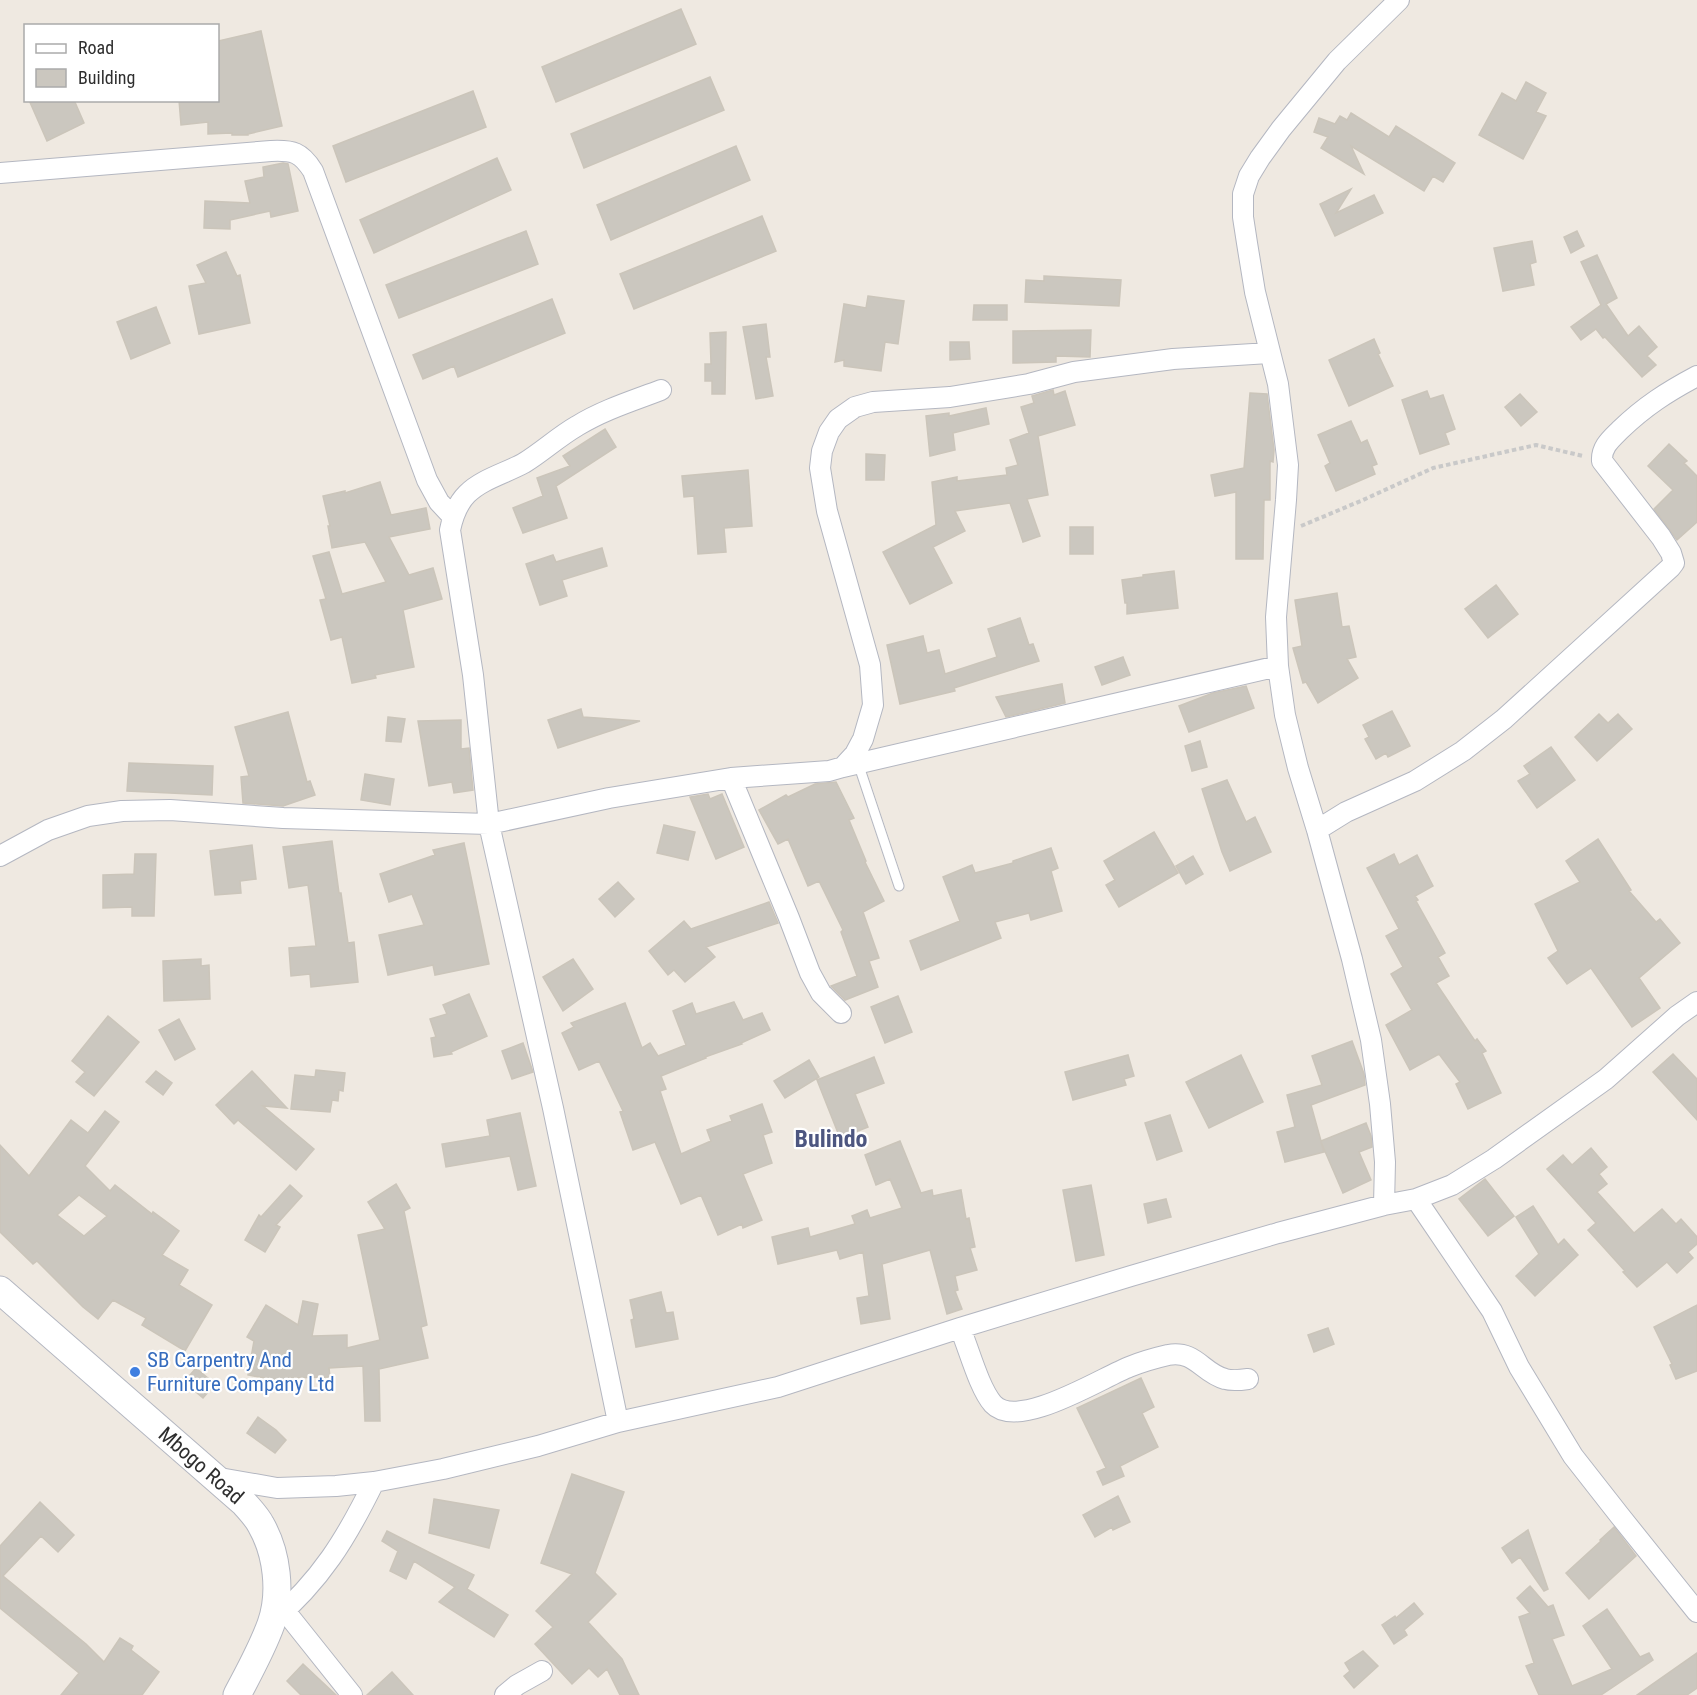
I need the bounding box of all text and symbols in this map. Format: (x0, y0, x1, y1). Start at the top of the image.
legend (24, 24, 219, 102)
text: Road (78, 37, 114, 58)
text: Building (78, 67, 135, 88)
district label: Bulindo (794, 1125, 868, 1153)
place label: SB Carpentry And Furniture Company Ltd (147, 1348, 335, 1396)
marker: SB Carpentry And Furniture Company Ltd (128, 1365, 142, 1379)
street label: Mbogo Road (154, 1422, 248, 1509)

